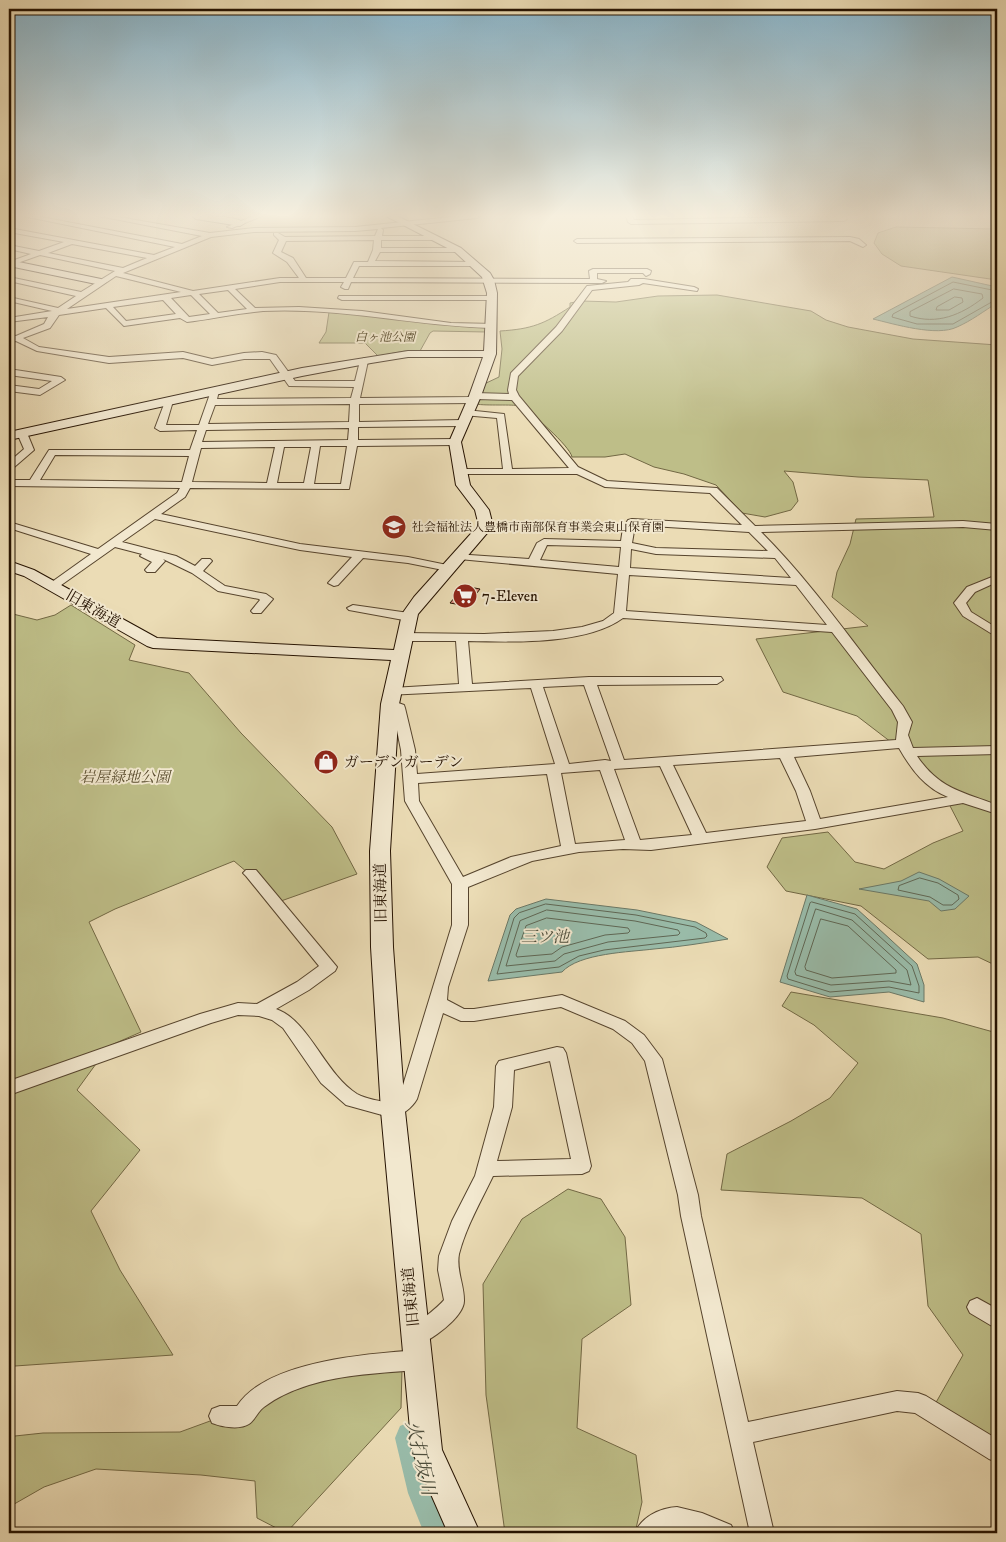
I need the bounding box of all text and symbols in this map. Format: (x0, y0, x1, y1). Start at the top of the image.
park label: 白ヶ池公園 (355, 330, 417, 345)
school or university icon: 社会福祉法人豊橋市南部保育事業会東山保育園 (381, 514, 407, 540)
place label: 社会福祉法人豊橋市南部保育事業会東山保育園 (412, 520, 664, 535)
supermarket icon: 7-Eleven (452, 583, 478, 609)
street label: 旧東海道 (62, 586, 124, 632)
place label: 7-Eleven (482, 587, 538, 606)
shop icon: ガーデンガーデン (313, 749, 339, 775)
place label: ガーデンガーデン (344, 753, 463, 772)
park label: 岩屋緑地公園 (80, 768, 173, 787)
street label: 旧東海道 (371, 863, 391, 923)
water label: 三ツ池 (521, 927, 571, 947)
street label: 旧東海道 (398, 1266, 424, 1328)
water label: 火打坂川 (400, 1418, 440, 1500)

